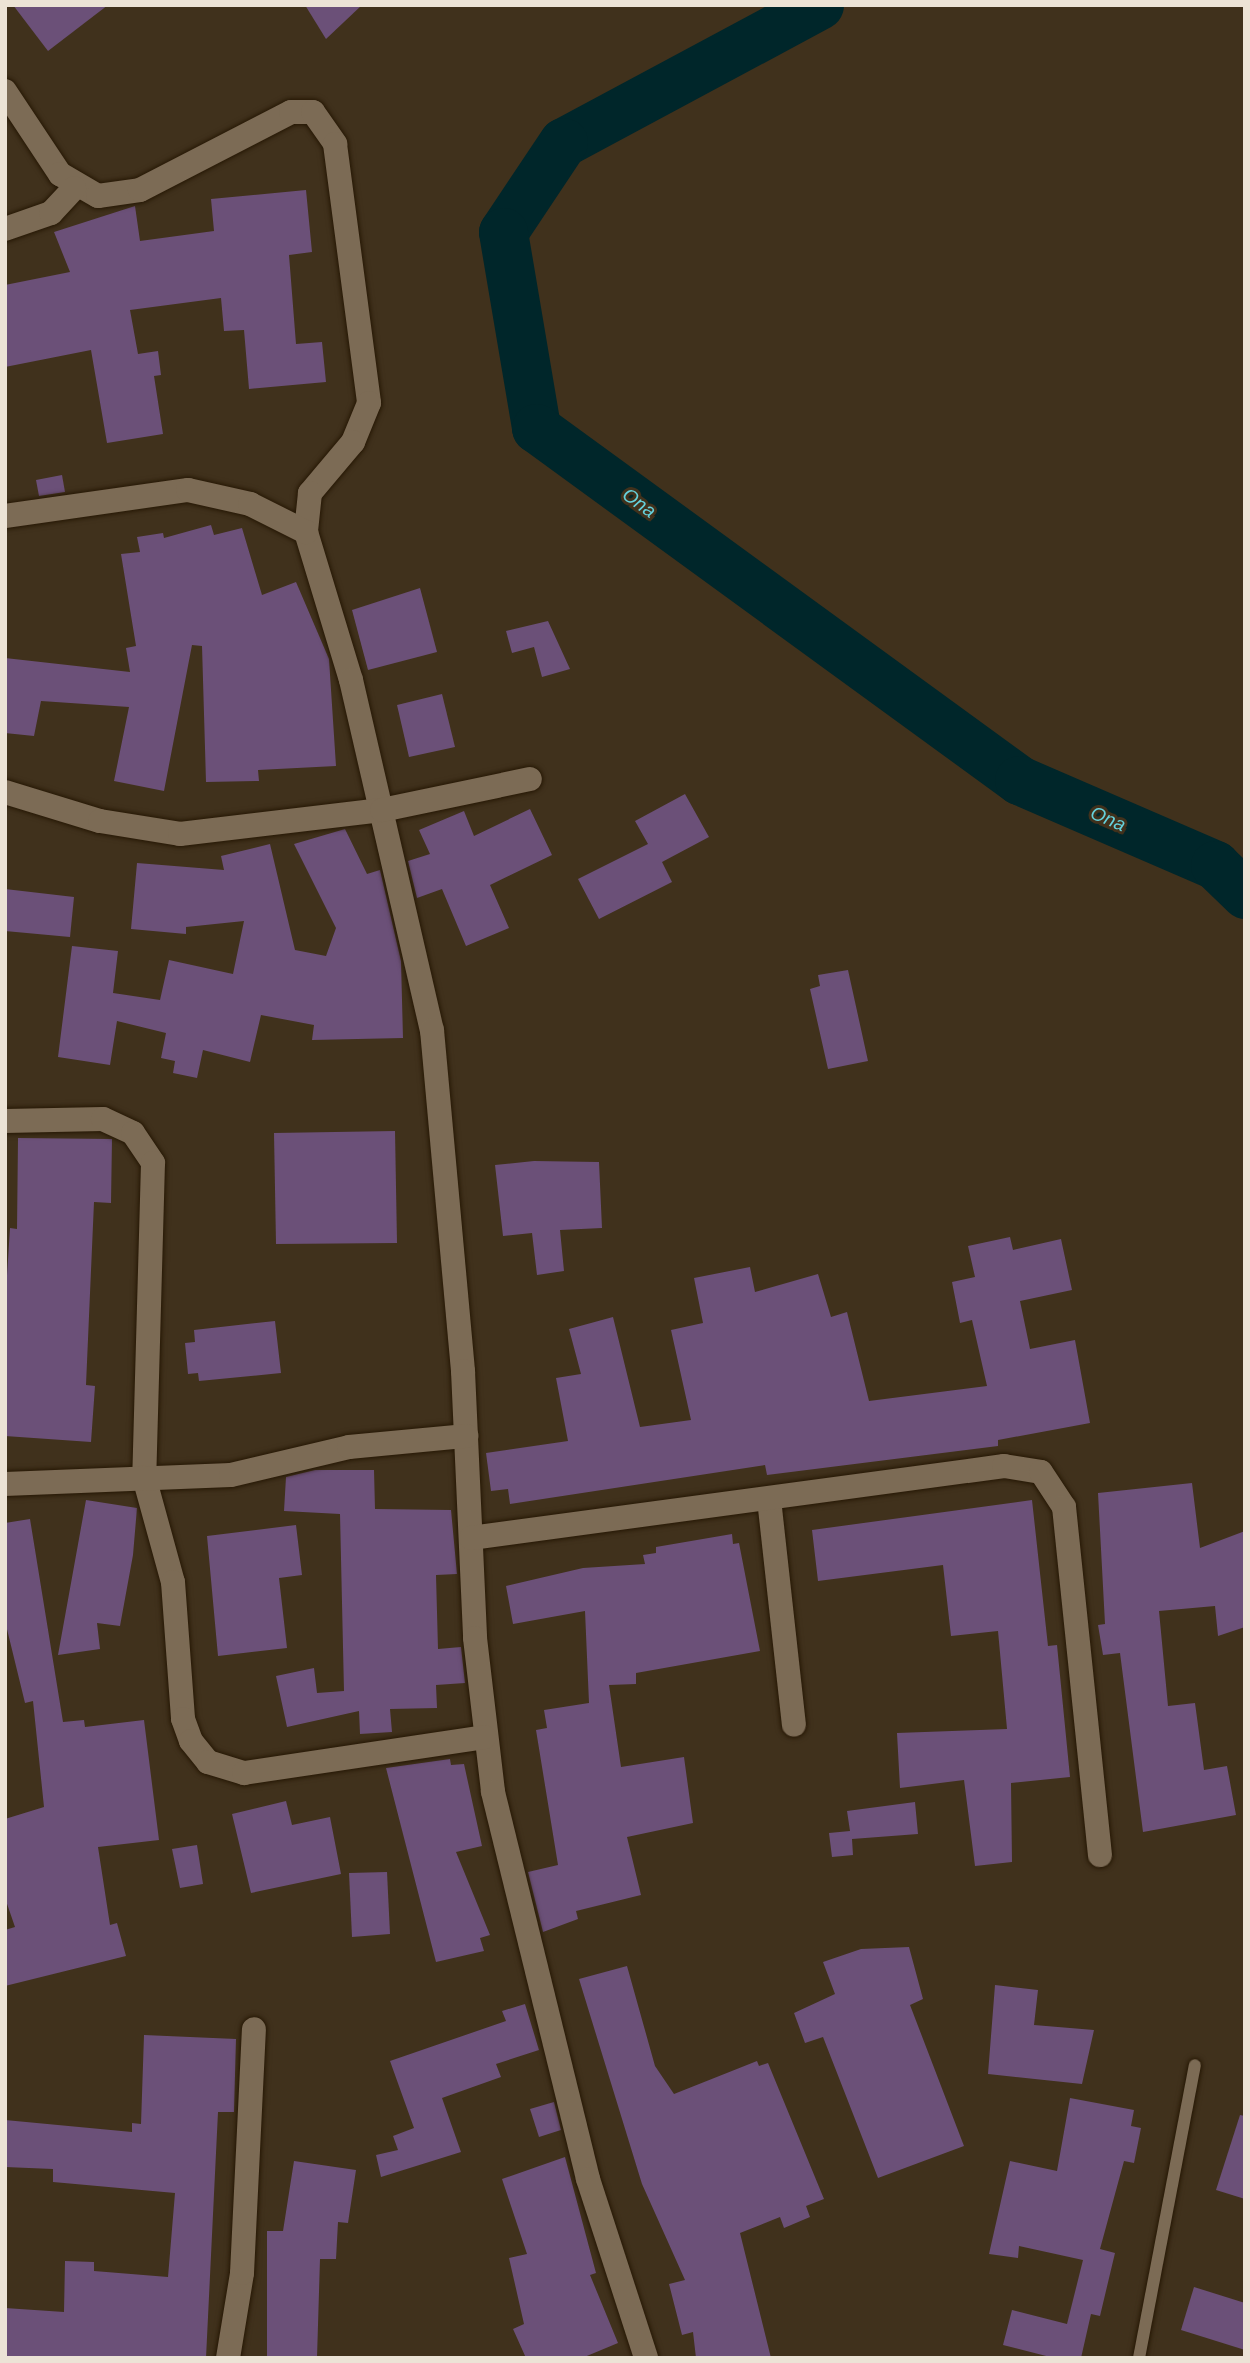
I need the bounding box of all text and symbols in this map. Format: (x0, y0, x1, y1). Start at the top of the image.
water label: Ona (618, 483, 660, 523)
water label: Ona (1087, 801, 1129, 837)

